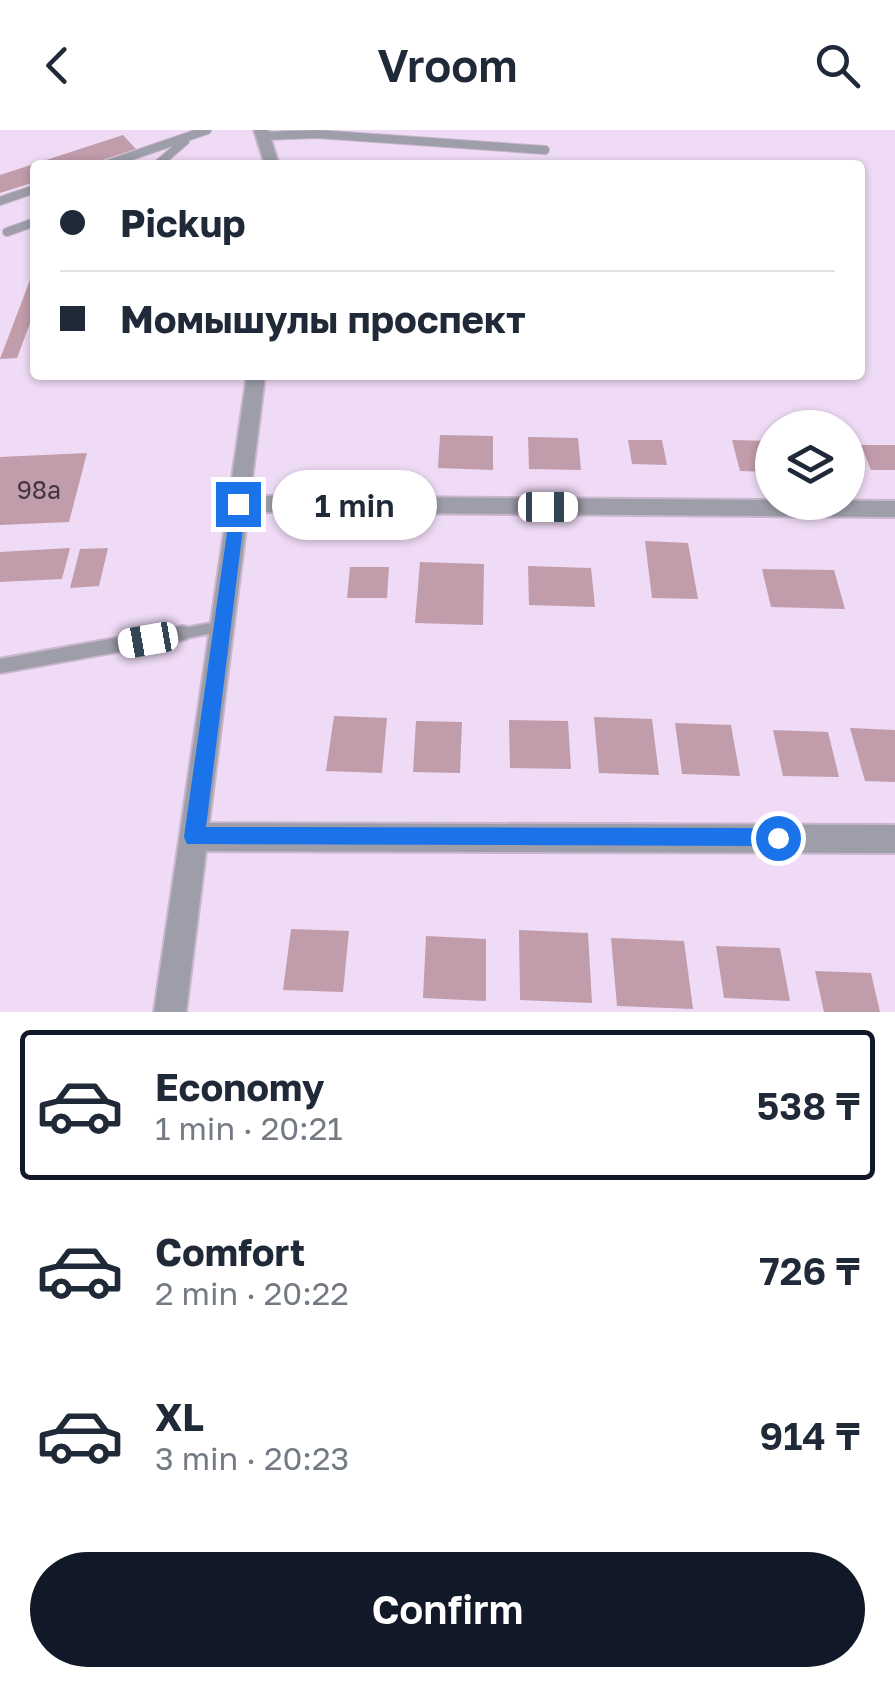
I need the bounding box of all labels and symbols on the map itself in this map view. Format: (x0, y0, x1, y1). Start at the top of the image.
callout: 1 min (273, 469, 438, 539)
house number: 98а (17, 474, 61, 505)
route end (216, 482, 261, 527)
car (518, 492, 578, 522)
car (116, 620, 180, 660)
route start (756, 816, 801, 861)

